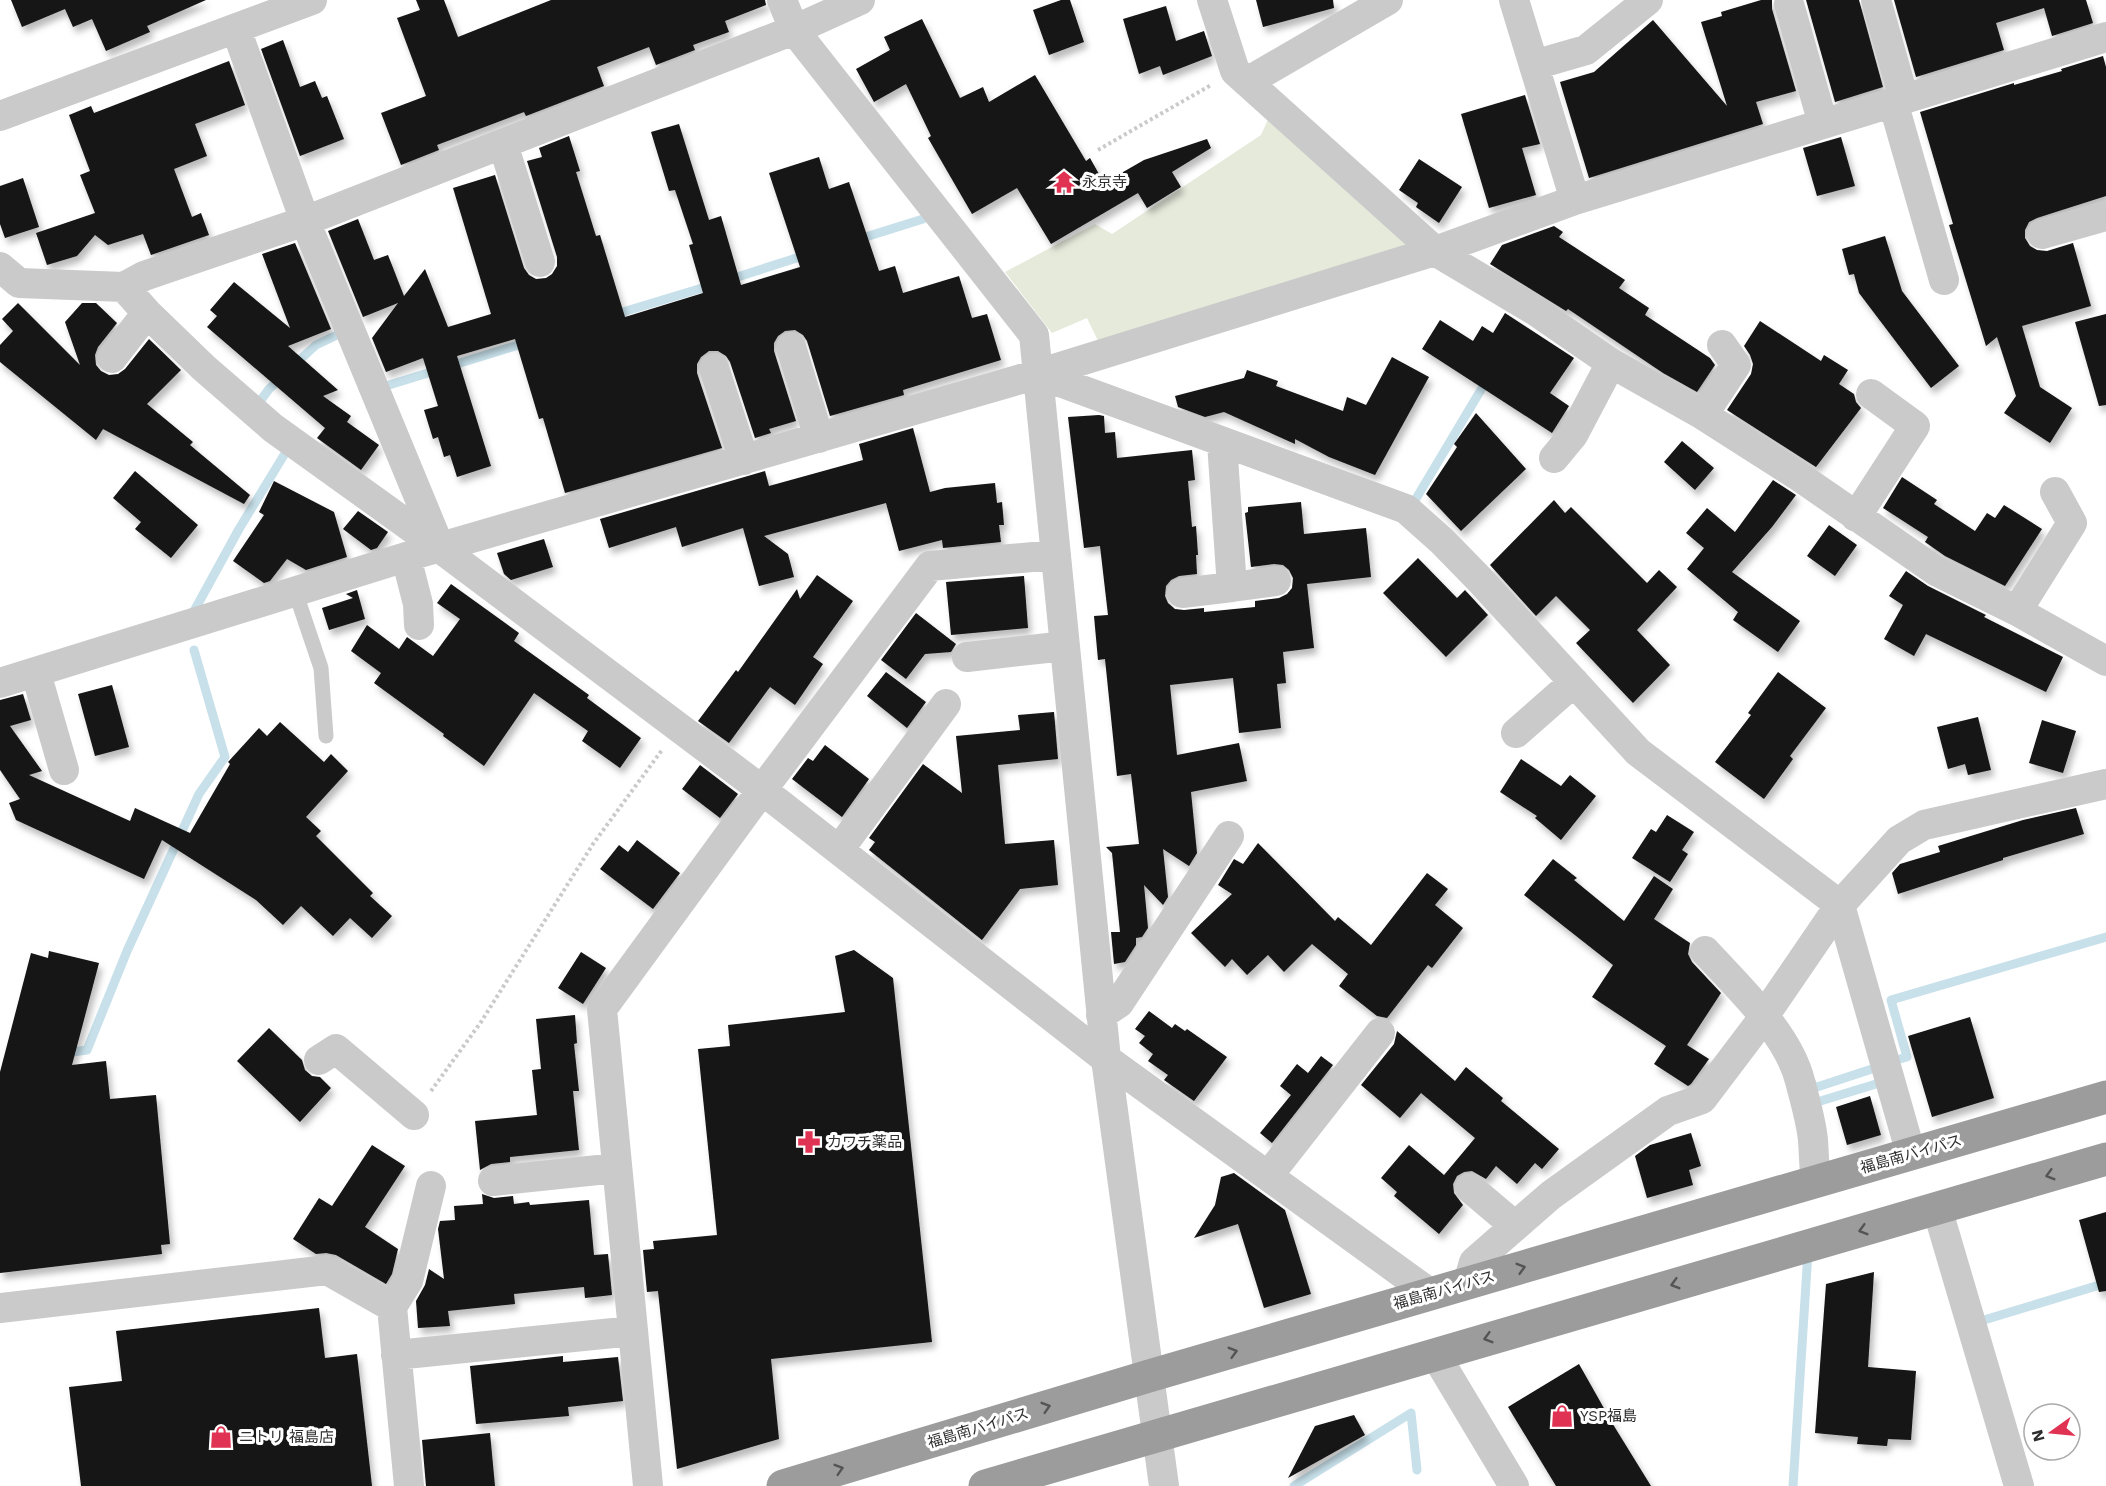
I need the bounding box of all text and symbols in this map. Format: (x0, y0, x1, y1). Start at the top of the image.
temple icon: 永京寺 (1051, 169, 1077, 195)
place label: 永京寺 (1082, 173, 1127, 191)
pharmacy icon: カワチ薬品 (796, 1129, 822, 1155)
street label: 福島南バイパス (1858, 1131, 1964, 1177)
place label: カワチ薬品 (827, 1133, 902, 1151)
one-way arrow (2045, 1168, 2055, 1181)
one-way arrow (1858, 1223, 1868, 1235)
one-way arrow (1515, 1263, 1526, 1275)
street label: 福島南バイパス (1391, 1267, 1497, 1313)
one-way arrow (1670, 1277, 1681, 1289)
one-way arrow (1483, 1331, 1493, 1344)
one-way arrow (1227, 1347, 1238, 1359)
one-way arrow (1040, 1402, 1051, 1414)
north arrow (2022, 1402, 2082, 1462)
shop icon: YSP福島 (1549, 1403, 1575, 1429)
street label: 福島南バイパス (925, 1404, 1031, 1452)
place label: YSP福島 (1580, 1407, 1637, 1425)
shop icon: ニトリ 福島店 (208, 1424, 234, 1450)
place label: ニトリ 福島店 (239, 1428, 334, 1446)
text: N (2027, 1428, 2049, 1444)
one-way arrow (833, 1464, 844, 1476)

